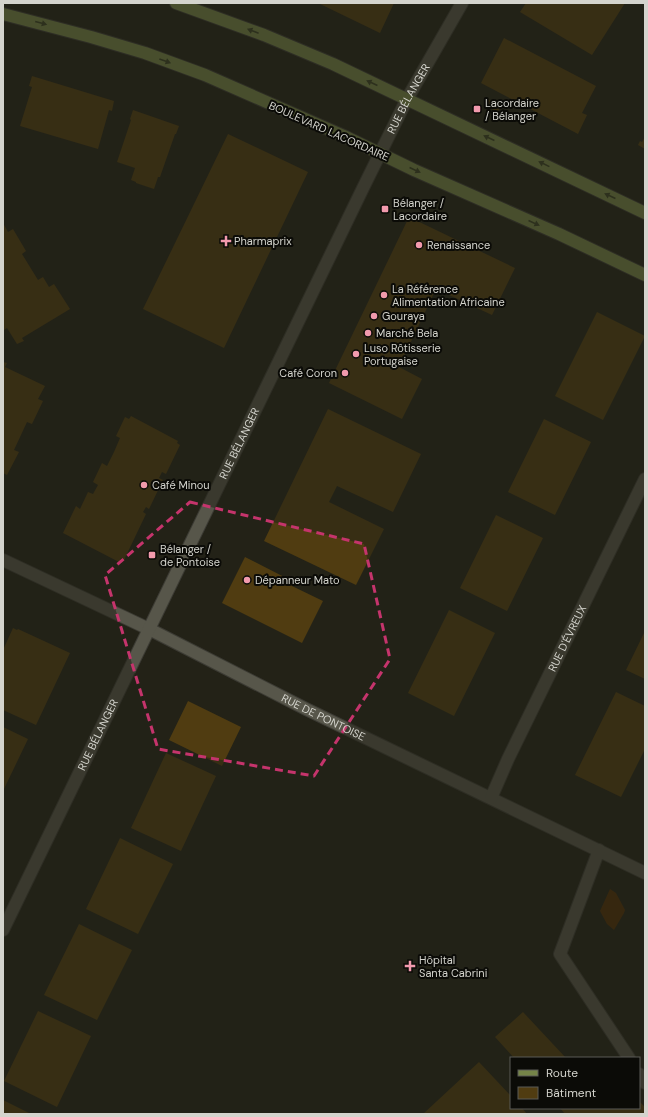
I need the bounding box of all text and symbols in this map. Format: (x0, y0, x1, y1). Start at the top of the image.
one-way arrow (35, 21, 47, 27)
one-way arrow (246, 27, 258, 33)
one-way arrow (160, 58, 172, 64)
street label: RUE BÉLANGER (384, 61, 433, 136)
one-way arrow (366, 80, 377, 86)
place label: Lacordaire / Bélanger (485, 96, 539, 123)
street label: BOULEVARD LACORDAIRE (267, 98, 391, 164)
marker: Lacordaire / Bélanger (472, 104, 482, 114)
one-way arrow (483, 135, 495, 141)
one-way arrow (538, 161, 550, 167)
one-way arrow (410, 167, 421, 173)
one-way arrow (604, 193, 615, 199)
place label: Bélanger / Lacordaire (393, 196, 447, 223)
marker: Bélanger / Lacordaire (380, 204, 390, 214)
one-way arrow (529, 220, 540, 226)
place label: Pharmaprix (234, 234, 292, 248)
marker: Pharmaprix (221, 236, 231, 246)
place label: Renaissance (427, 238, 490, 252)
marker: Renaissance (414, 240, 424, 250)
place label: La Référence Alimentation Africaine (392, 282, 505, 309)
marker: La Référence Alimentation Africaine (379, 290, 389, 300)
place label: Gouraya (382, 309, 425, 323)
marker: Gouraya (369, 311, 379, 321)
place label: Marché Bela (376, 326, 438, 340)
marker: Marché Bela (363, 328, 373, 338)
place label: Luso Rôtisserie Portugaise (364, 341, 441, 368)
marker: Luso Rôtisserie Portugaise (351, 349, 361, 359)
place label: Café Coron (279, 366, 337, 380)
marker: Café Coron (340, 368, 350, 378)
street label: RUE BÉLANGER (216, 405, 262, 481)
place label: Café Minou (152, 478, 210, 492)
marker: Café Minou (139, 480, 149, 490)
place label: Bélanger / de Pontoise (160, 542, 220, 569)
marker: Bélanger / de Pontoise (147, 550, 157, 560)
place label: Dépanneur Mato (255, 573, 340, 587)
marker: Dépanneur Mato (242, 575, 252, 585)
street label: RUE D'ÉVREUX (545, 602, 589, 674)
street label: RUE DE PONTOISE (279, 691, 368, 744)
street label: RUE BÉLANGER (74, 697, 121, 773)
place label: Hôpital Santa Cabrini (419, 953, 487, 980)
marker: Hôpital Santa Cabrini (404, 960, 416, 972)
legend (510, 1057, 640, 1109)
text: Route (546, 1065, 578, 1081)
text: Bâtiment (546, 1085, 597, 1101)

